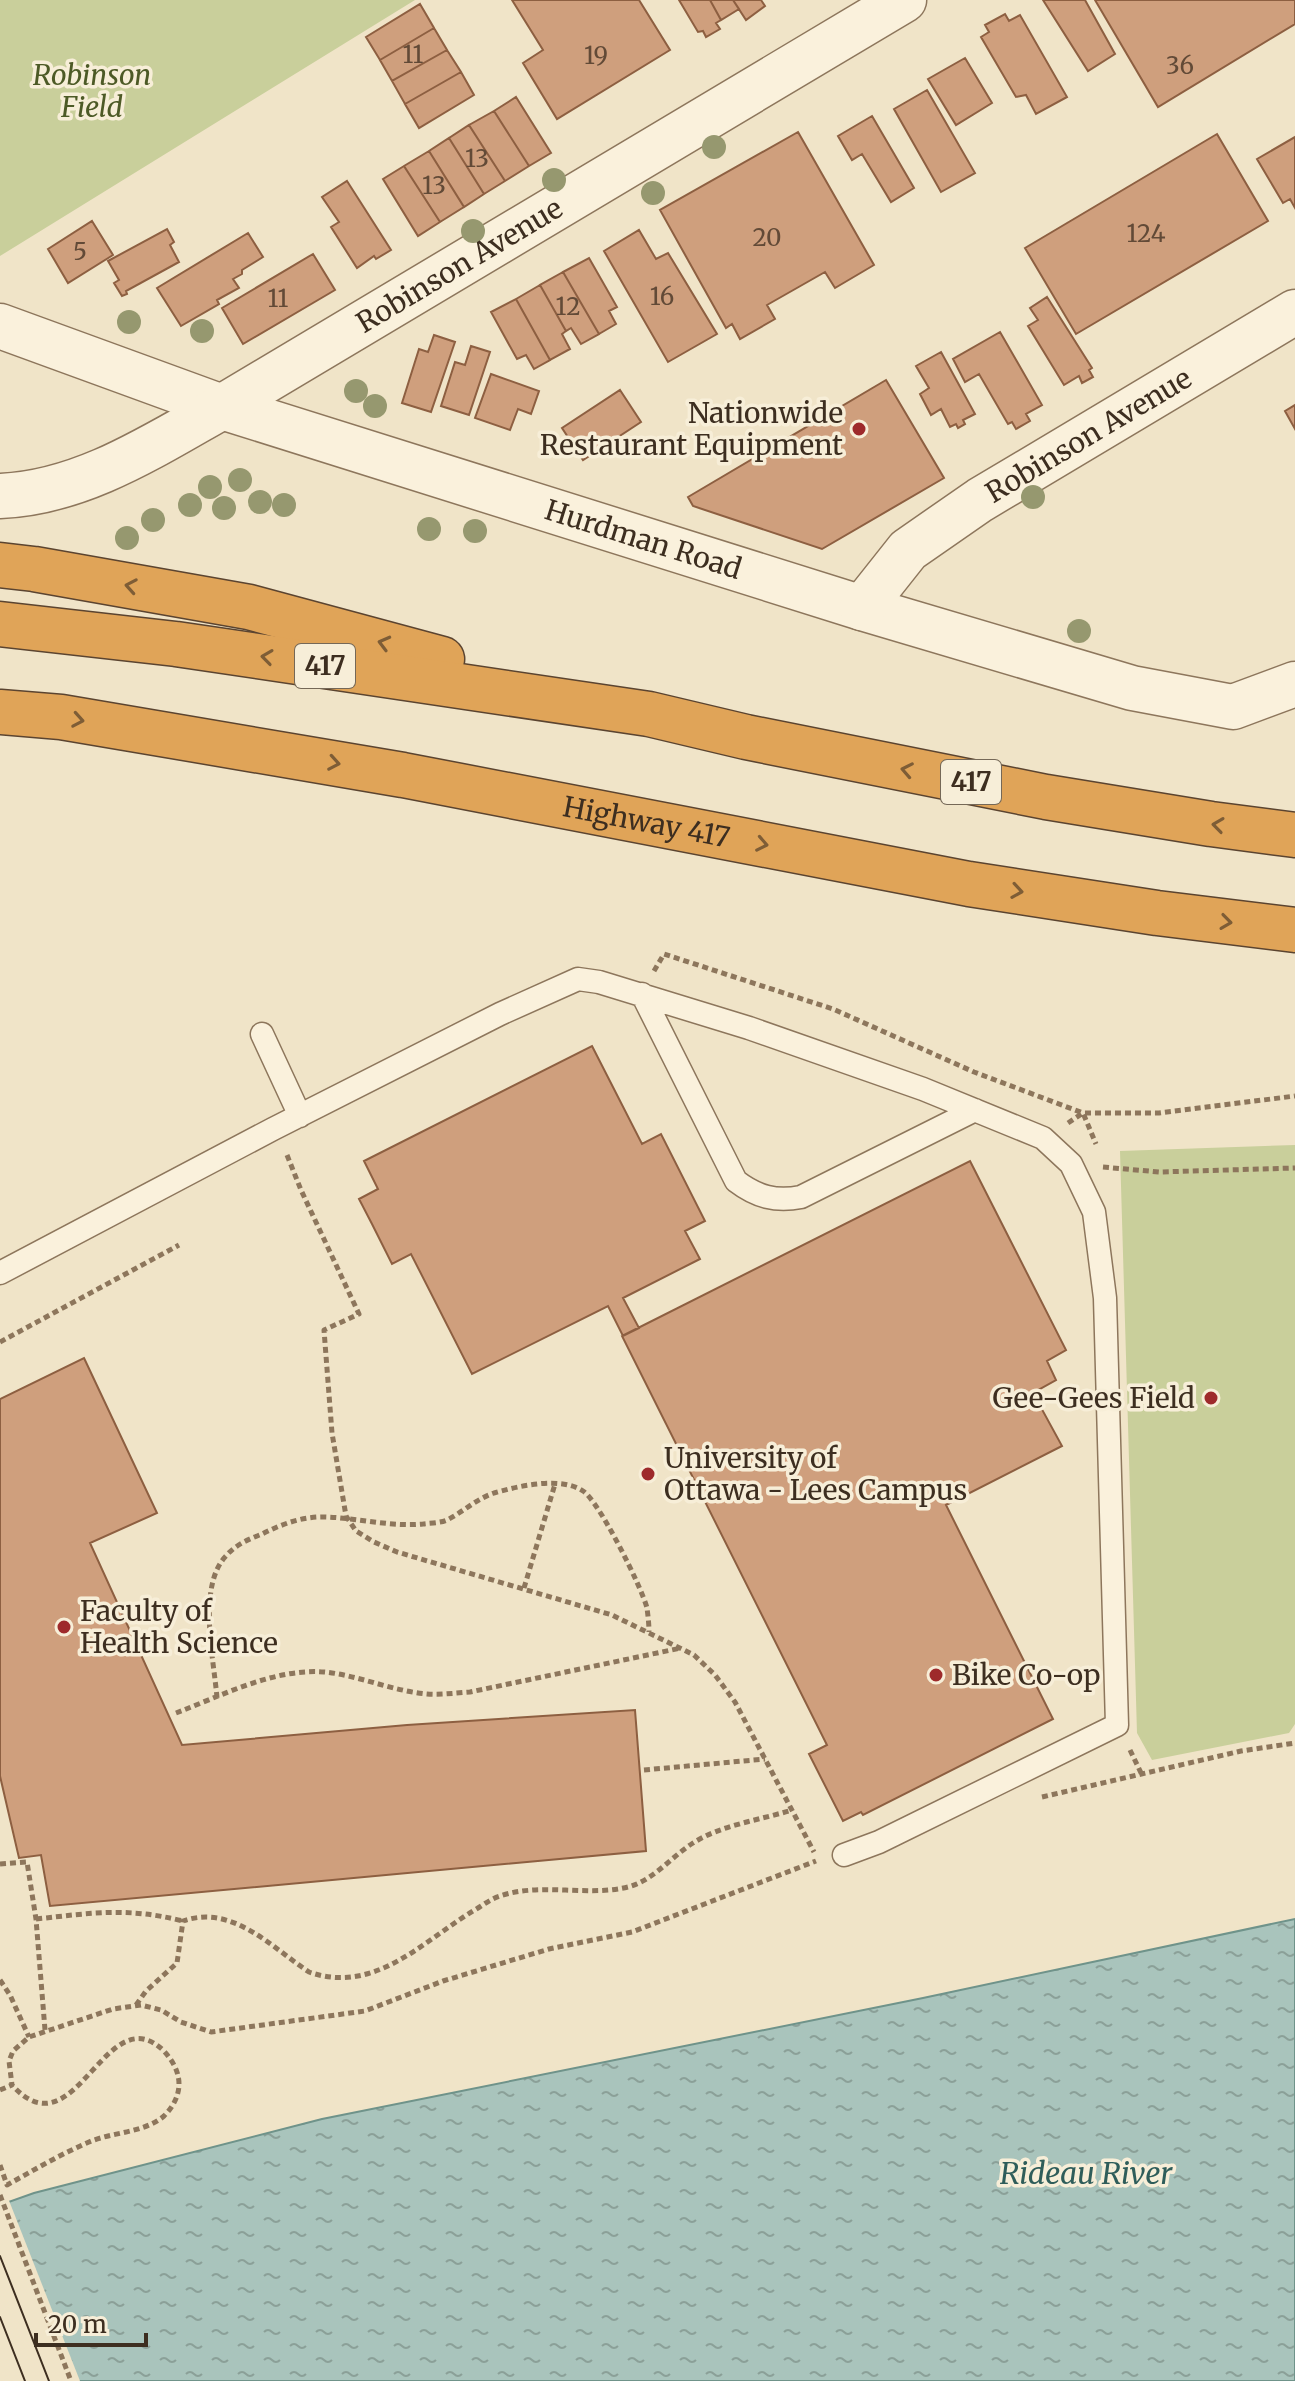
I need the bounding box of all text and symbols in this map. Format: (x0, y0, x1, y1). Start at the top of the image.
house number: 11 (403, 39, 424, 70)
house number: 19 (584, 40, 608, 71)
house number: 36 (1166, 50, 1194, 81)
park label: Robinson Field (33, 57, 151, 125)
house number: 13 (465, 143, 489, 174)
house number: 13 (422, 170, 446, 201)
street label: Robinson Avenue (350, 190, 569, 341)
house number: 124 (1127, 218, 1166, 249)
house number: 20 (752, 222, 782, 253)
house number: 5 (73, 236, 87, 267)
house number: 16 (650, 281, 674, 312)
house number: 11 (268, 283, 289, 314)
house number: 12 (556, 291, 580, 322)
street label: Robinson Avenue (979, 360, 1198, 511)
place label: Nationwide Restaurant Equipment (540, 395, 843, 463)
marker: Nationwide Restaurant Equipment (850, 420, 868, 438)
street label: Hurdman Road (541, 492, 746, 587)
one-way arrow (124, 578, 138, 595)
one-way arrow (378, 636, 392, 653)
road number: 417 (295, 644, 355, 688)
one-way arrow (260, 649, 274, 666)
one-way arrow (71, 710, 84, 727)
one-way arrow (327, 754, 341, 771)
road number: 417 (941, 760, 1001, 804)
one-way arrow (900, 762, 914, 779)
street label: Highway 417 (560, 788, 733, 856)
one-way arrow (1211, 817, 1225, 834)
one-way arrow (755, 834, 769, 851)
one-way arrow (1010, 882, 1024, 899)
one-way arrow (1219, 913, 1233, 930)
place label: Gee-Gees Field (992, 1380, 1195, 1416)
marker: Gee-Gees Field (1202, 1389, 1220, 1407)
place label: University of Ottawa - Lees Campus (664, 1440, 967, 1508)
marker: University of Ottawa - Lees Campus (639, 1465, 657, 1483)
place label: Faculty of Health Science (80, 1593, 278, 1661)
marker: Faculty of Health Science (55, 1618, 73, 1636)
place label: Bike Co-op (952, 1657, 1100, 1693)
marker: Bike Co-op (927, 1666, 945, 1684)
water label: Rideau River (1000, 2154, 1173, 2192)
scale bar (36, 2297, 146, 2347)
text: 20 m (48, 2309, 107, 2340)

